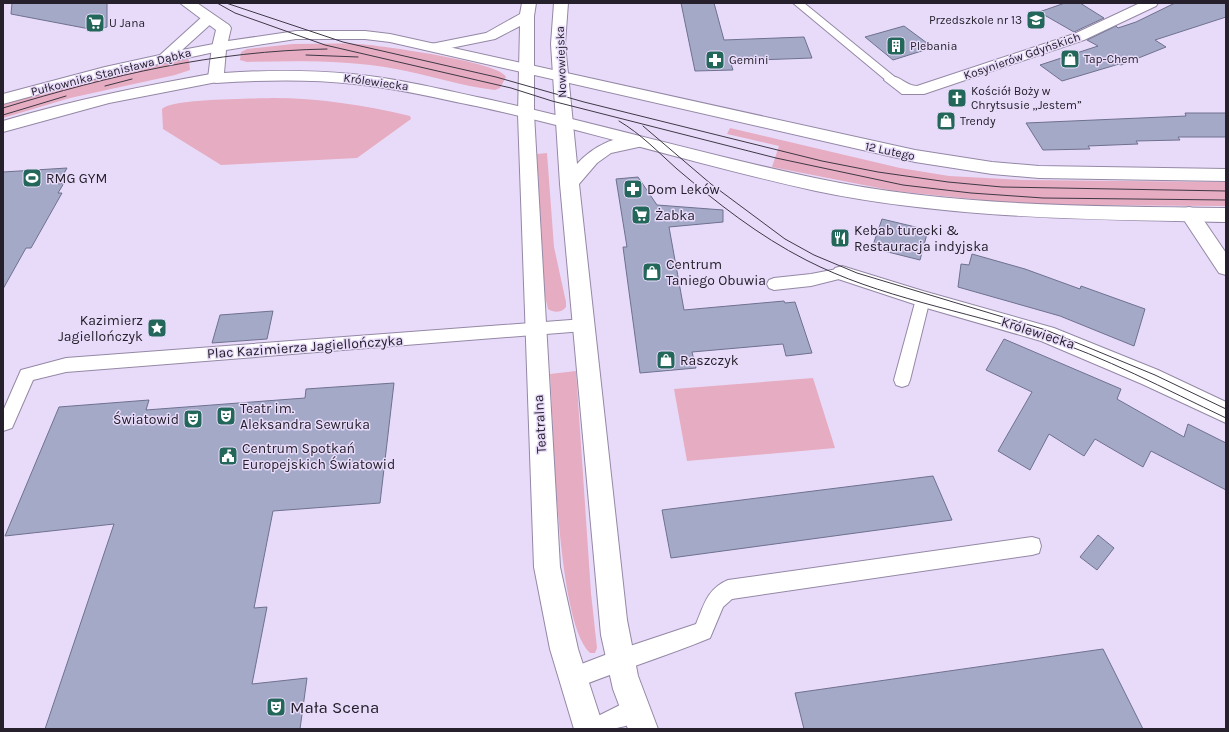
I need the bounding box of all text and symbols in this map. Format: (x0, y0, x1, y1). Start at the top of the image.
school or university icon: Przedszkole nr 13 (1025, 9, 1047, 31)
supermarket icon: U Jana (84, 12, 106, 34)
place label: Przedszkole nr 13 (929, 13, 1022, 27)
place label: U Jana (109, 16, 145, 30)
street label: Nowowiejska (553, 26, 569, 98)
street label: Kosynierów Gdyńskich (962, 29, 1082, 83)
building icon: Plebania (885, 35, 907, 57)
place label: Plebania (910, 39, 957, 53)
street label: Pułkownika Stanisława Dąbka (29, 45, 193, 99)
shop icon: Tap-Chem (1059, 48, 1081, 70)
pharmacy icon: Gemini (704, 49, 726, 71)
place label: Tap-Chem (1084, 52, 1139, 66)
place label: Gemini (729, 53, 769, 67)
street label: Królewiecka (342, 70, 410, 94)
place label: Kościół Boży w Chrytsusie „Jestem” (971, 84, 1082, 112)
church icon: Kościół Boży w Chrytsusie „Jestem” (946, 87, 968, 109)
shop icon: Trendy (935, 110, 957, 132)
place label: Trendy (960, 114, 996, 128)
street label: 12 Lutego (864, 139, 916, 163)
sports icon: RMG GYM (21, 167, 43, 189)
place label: RMG GYM (46, 170, 107, 187)
pharmacy icon: Dom Leków (622, 178, 644, 200)
place label: Dom Leków (647, 181, 720, 198)
supermarket icon: Żabka (630, 204, 652, 226)
place label: Żabka (655, 207, 695, 224)
place label: Kebab turecki & Restauracja indyjska (854, 222, 989, 255)
restaurant icon: Kebab turecki & Restauracja indyjska (829, 227, 851, 249)
place label: Centrum Taniego Obuwia (666, 256, 766, 289)
shop icon: Centrum Taniego Obuwia (641, 261, 663, 283)
place label: Kazimierz Jagiellończyk (58, 312, 143, 345)
street label: Królewiecka (999, 313, 1077, 353)
place icon: Kazimierz Jagiellończyk (146, 317, 168, 339)
street label: Plac Kazimierza Jagiellończyka (206, 332, 404, 362)
shop icon: Raszczyk (655, 349, 677, 371)
place label: Raszczyk (680, 352, 739, 369)
street label: Teatralna (530, 394, 550, 454)
place label: Teatr im. Aleksandra Sewruka (240, 400, 370, 433)
theatre icon: Teatr im. Aleksandra Sewruka (215, 405, 237, 427)
theatre icon: Światowid (182, 408, 204, 430)
place label: Światowid (113, 411, 179, 428)
place label: Centrum Spotkań Europejskich Światowid (242, 440, 395, 473)
public building icon: Centrum Spotkań Europejskich Światowid (217, 445, 239, 467)
theatre icon: Mała Scena (265, 696, 287, 718)
place label: Mała Scena (290, 697, 379, 717)

